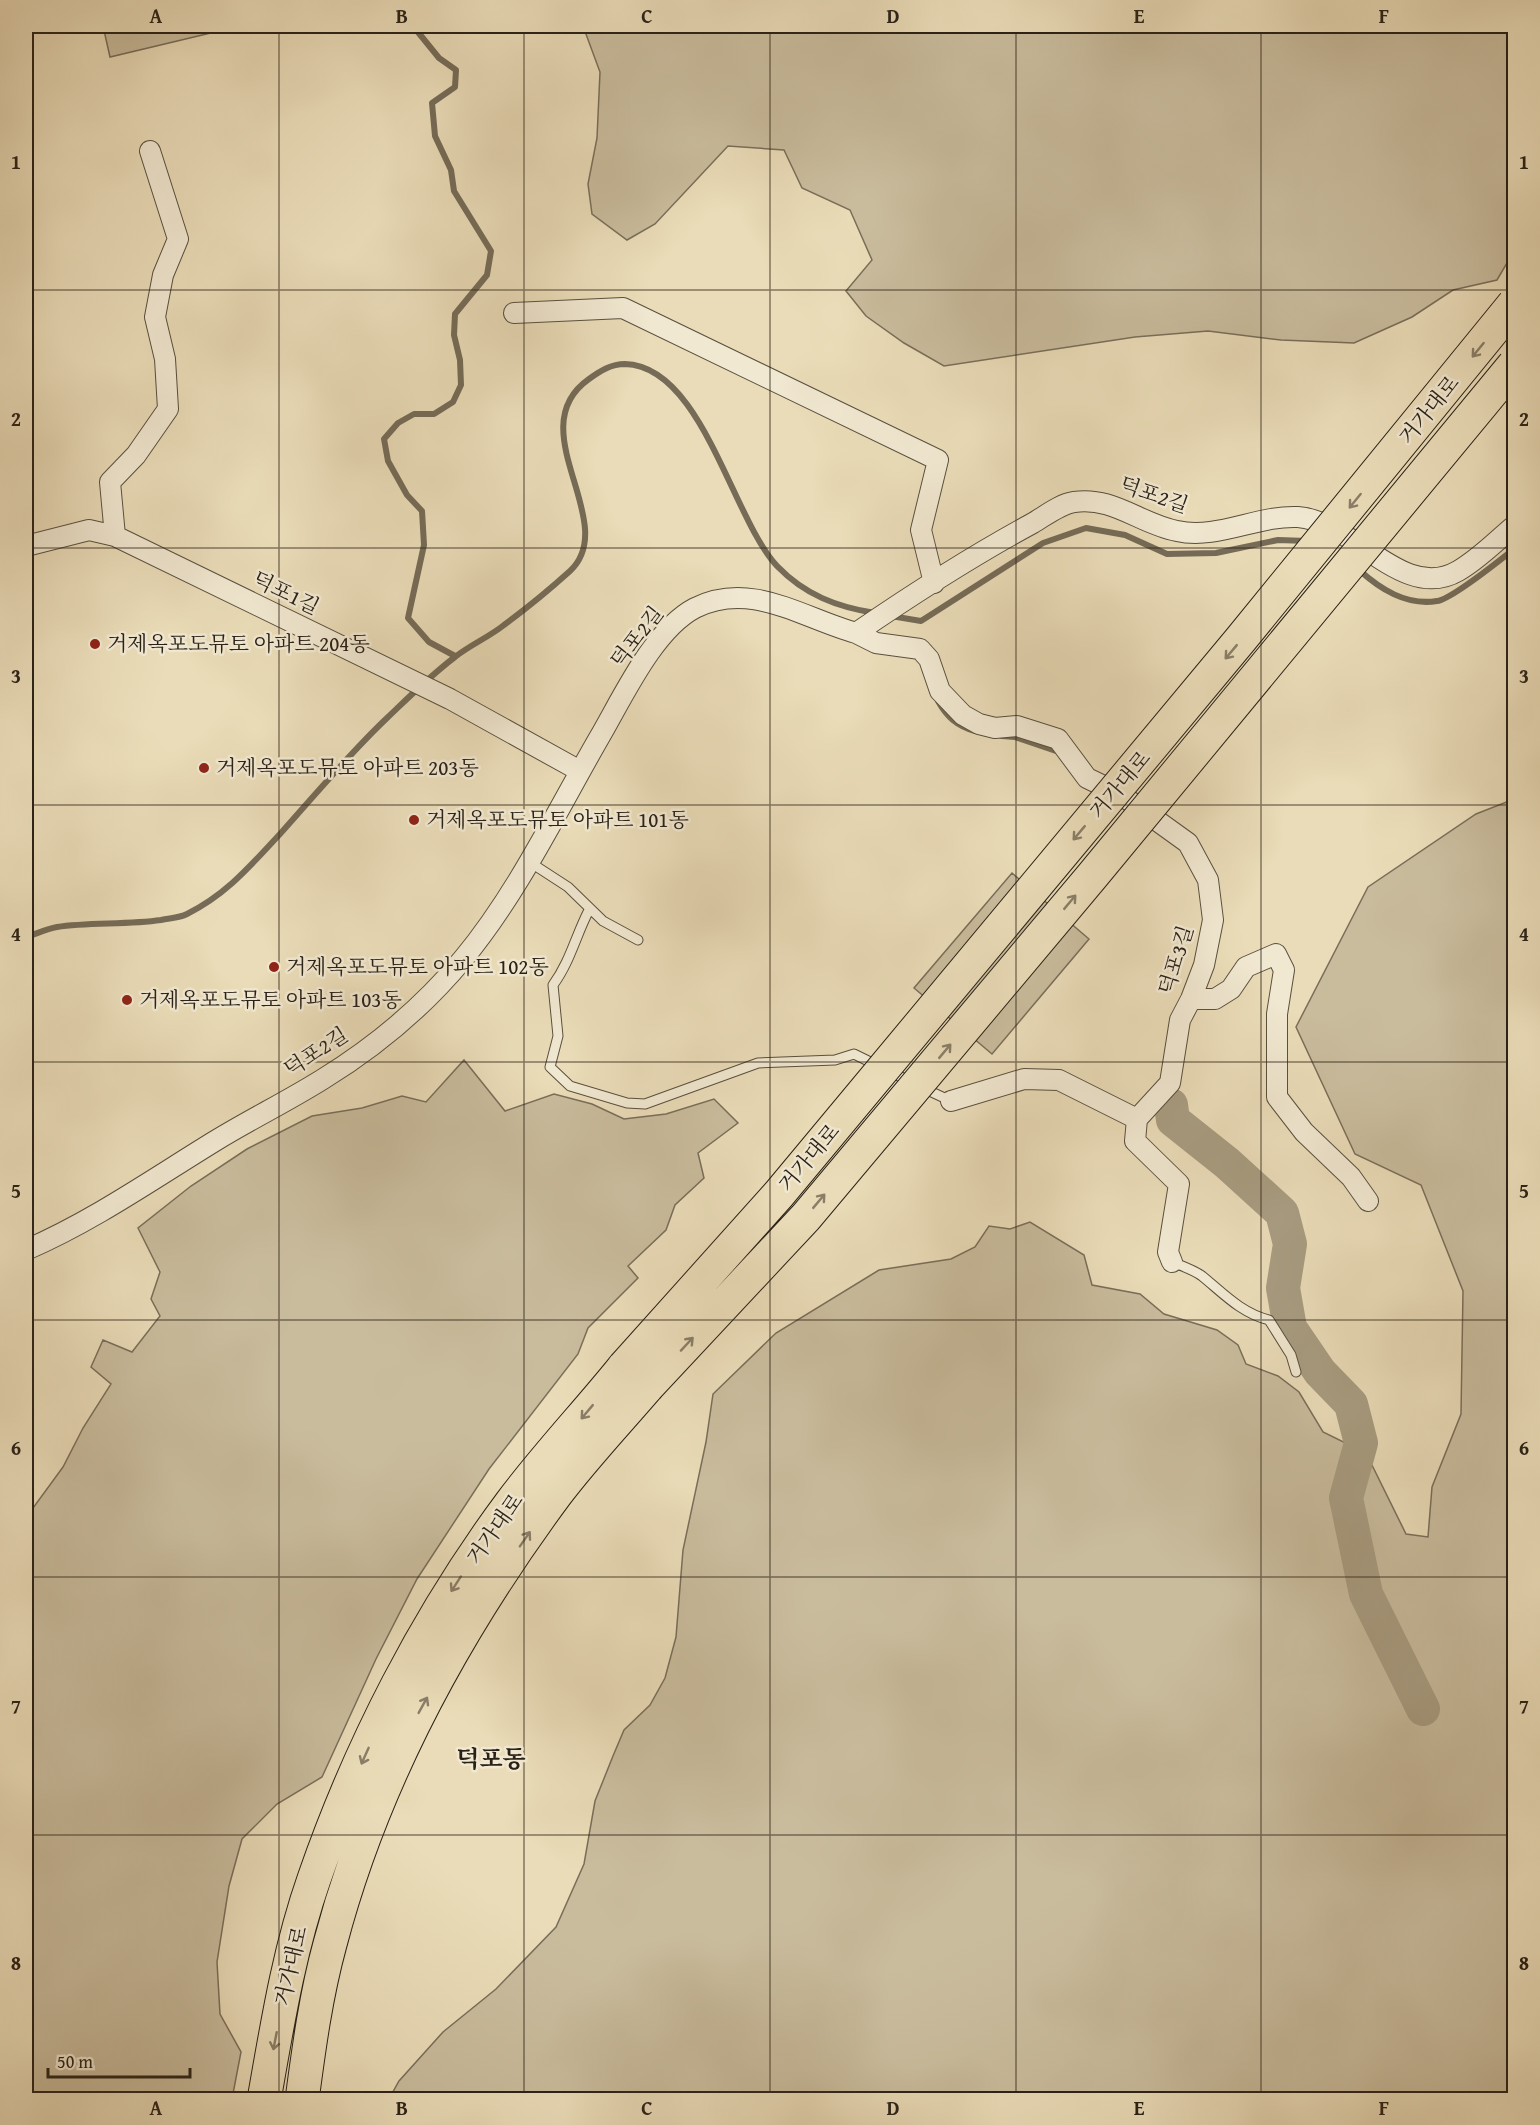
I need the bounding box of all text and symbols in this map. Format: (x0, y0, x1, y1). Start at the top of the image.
text: A (150, 1, 163, 30)
text: B (396, 1, 408, 30)
text: C (641, 1, 653, 30)
text: D (886, 1, 900, 30)
text: E (1134, 1, 1145, 30)
text: F (1379, 1, 1389, 30)
text: 1 (11, 147, 21, 176)
text: 1 (1519, 147, 1529, 176)
one-way arrow (1471, 342, 1485, 357)
street label: 거가대로 (1391, 368, 1466, 451)
text: 2 (11, 404, 21, 433)
text: 2 (1519, 404, 1529, 433)
street label: 덕포2길 (1116, 468, 1193, 521)
one-way arrow (1348, 493, 1361, 509)
street label: 덕포1길 (248, 563, 325, 622)
street label: 덕포2길 (603, 599, 671, 674)
place label: 거제옥포도뮤토 아파트 204동 (107, 628, 370, 659)
marker: 거제옥포도뮤토 아파트 204동 (88, 637, 102, 651)
one-way arrow (1224, 644, 1238, 659)
text: 3 (11, 661, 21, 690)
text: 3 (1519, 661, 1529, 690)
street label: 거가대로 (1082, 744, 1158, 826)
place label: 거제옥포도뮤토 아파트 203동 (216, 752, 479, 783)
marker: 거제옥포도뮤토 아파트 203동 (197, 761, 211, 775)
place label: 거제옥포도뮤토 아파트 101동 (426, 804, 689, 835)
marker: 거제옥포도뮤토 아파트 101동 (407, 813, 421, 827)
one-way arrow (1072, 825, 1085, 841)
one-way arrow (1063, 895, 1077, 910)
text: 4 (11, 919, 21, 948)
text: 4 (1519, 919, 1529, 948)
street label: 덕포3길 (1150, 921, 1201, 998)
place label: 거제옥포도뮤토 아파트 102동 (286, 951, 549, 982)
marker: 거제옥포도뮤토 아파트 102동 (267, 960, 281, 974)
place label: 거제옥포도뮤토 아파트 103동 (139, 984, 402, 1015)
marker: 거제옥포도뮤토 아파트 103동 (120, 993, 134, 1007)
street label: 덕포2길 (278, 1019, 354, 1084)
one-way arrow (938, 1043, 951, 1059)
street label: 거가대로 (771, 1117, 847, 1199)
text: 5 (11, 1176, 21, 1205)
text: 5 (1519, 1176, 1529, 1205)
one-way arrow (812, 1194, 826, 1209)
one-way arrow (680, 1337, 694, 1352)
one-way arrow (580, 1404, 593, 1420)
text: 6 (11, 1433, 21, 1462)
text: 6 (1519, 1433, 1529, 1462)
street label: 거가대로 (459, 1487, 531, 1571)
one-way arrow (519, 1531, 531, 1547)
one-way arrow (450, 1575, 462, 1592)
text: 7 (11, 1691, 21, 1720)
text: 7 (1519, 1691, 1529, 1720)
one-way arrow (418, 1696, 429, 1714)
district label: 덕포동 (456, 1741, 526, 1776)
one-way arrow (358, 1747, 370, 1765)
street label: 거가대로 (266, 1923, 315, 2009)
text: 8 (11, 1948, 21, 1977)
text: 8 (1519, 1948, 1529, 1977)
one-way arrow (269, 2031, 280, 2051)
scale bar (48, 2041, 190, 2079)
text: 50 m (57, 2048, 93, 2075)
text: A (150, 2093, 163, 2122)
text: B (396, 2093, 408, 2122)
text: C (641, 2093, 653, 2122)
text: D (886, 2093, 900, 2122)
text: E (1134, 2093, 1145, 2122)
text: F (1379, 2093, 1389, 2122)

